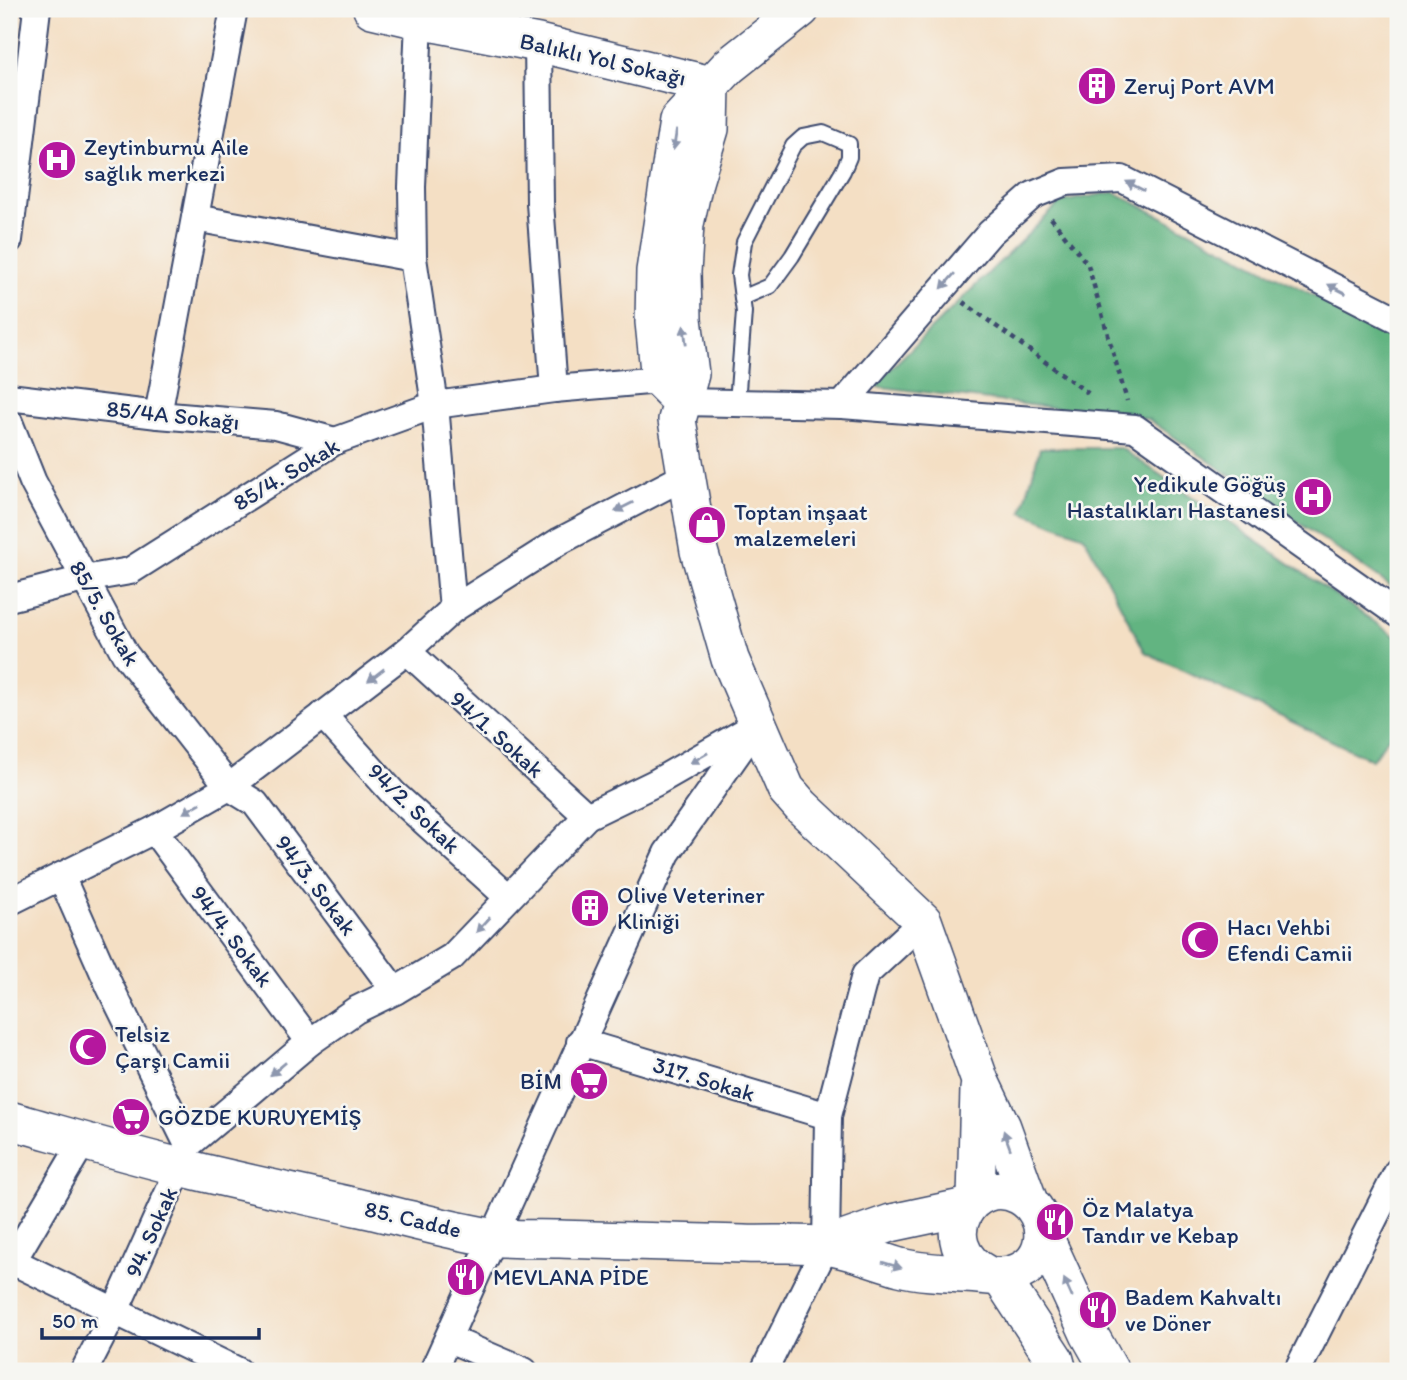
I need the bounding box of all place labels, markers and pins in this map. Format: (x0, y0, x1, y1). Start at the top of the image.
building icon: Zeruj Port AVM (1076, 65, 1118, 107)
place label: Zeruj Port AVM (1124, 72, 1275, 100)
place label: Zeytinburnu Aile sağlık merkezi (84, 133, 249, 187)
hospital icon: Zeytinburnu Aile sağlık merkezi (36, 139, 78, 181)
place label: Yedikule Göğüş Hastalıkları Hastanesi (1067, 470, 1286, 524)
hospital icon: Yedikule Göğüş Hastalıkları Hastanesi (1292, 476, 1334, 518)
place label: Toptan inşaat malzemeleri (734, 498, 868, 552)
shop icon: Toptan inşaat malzemeleri (686, 504, 728, 546)
place label: Olive Veteriner Kliniği (617, 881, 765, 935)
building icon: Olive Veteriner Kliniği (569, 887, 611, 929)
place label: Hacı Vehbi Efendi Camii (1227, 913, 1353, 967)
mosque icon: Hacı Vehbi Efendi Camii (1179, 919, 1221, 961)
place label: Telsiz Çarşı Camii (115, 1020, 230, 1074)
mosque icon: Telsiz Çarşı Camii (67, 1026, 109, 1068)
supermarket icon: BİM (568, 1060, 610, 1102)
place label: BİM (520, 1067, 562, 1095)
supermarket icon: GÖZDE KURUYEMİŞ (110, 1096, 152, 1138)
place label: GÖZDE KURUYEMİŞ (158, 1103, 362, 1131)
place label: Öz Malatya Tandır ve Kebap (1082, 1195, 1239, 1249)
restaurant icon: Öz Malatya Tandır ve Kebap (1034, 1201, 1076, 1243)
restaurant icon: MEVLANA PİDE (445, 1256, 487, 1298)
place label: MEVLANA PİDE (493, 1263, 649, 1291)
place label: Badem Kahvaltı ve Döner (1125, 1283, 1281, 1337)
restaurant icon: Badem Kahvaltı ve Döner (1077, 1289, 1119, 1331)

